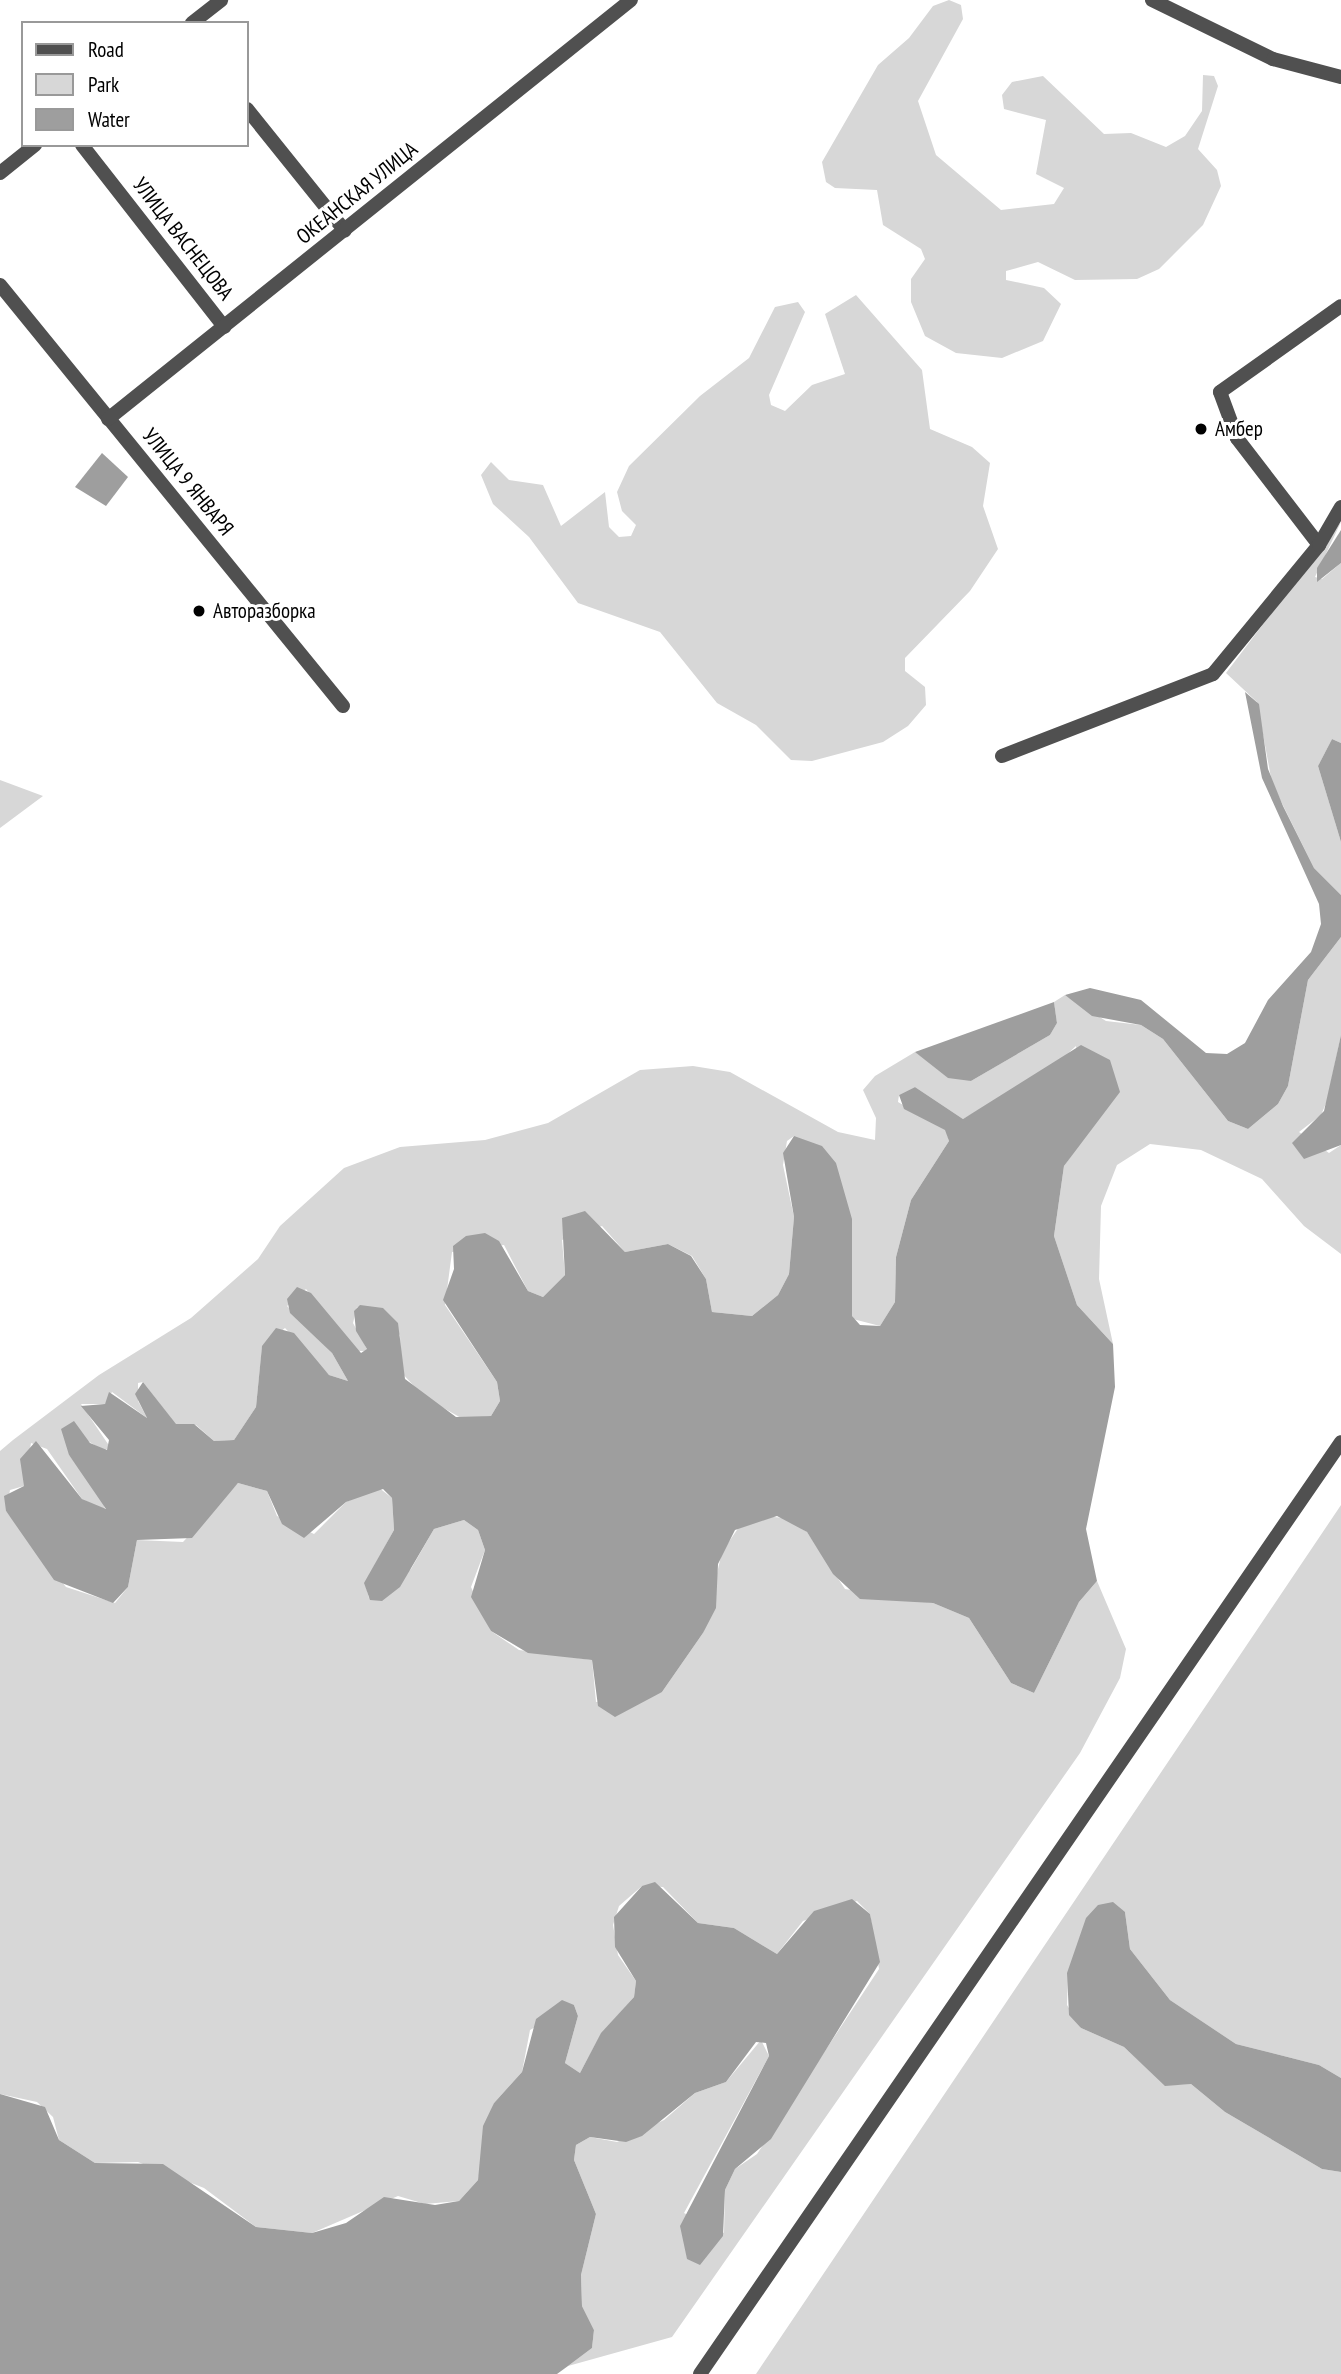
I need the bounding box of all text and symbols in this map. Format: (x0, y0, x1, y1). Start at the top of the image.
legend (21, 21, 248, 147)
text: Road (88, 36, 124, 63)
text: Park (88, 71, 119, 98)
text: Water (88, 106, 130, 133)
street label: ОКЕАНСКАЯ УЛИЦА (291, 136, 423, 250)
street label: УЛИЦА ВАСНЕЦОВА (127, 173, 239, 305)
place label: Амбер (1215, 416, 1263, 442)
marker: Амбер (1193, 421, 1209, 437)
street label: УЛИЦА 9 ЯНВАРЯ (137, 423, 239, 541)
place label: Авторазборка (213, 598, 316, 624)
marker: Авторазборка (191, 603, 207, 619)

